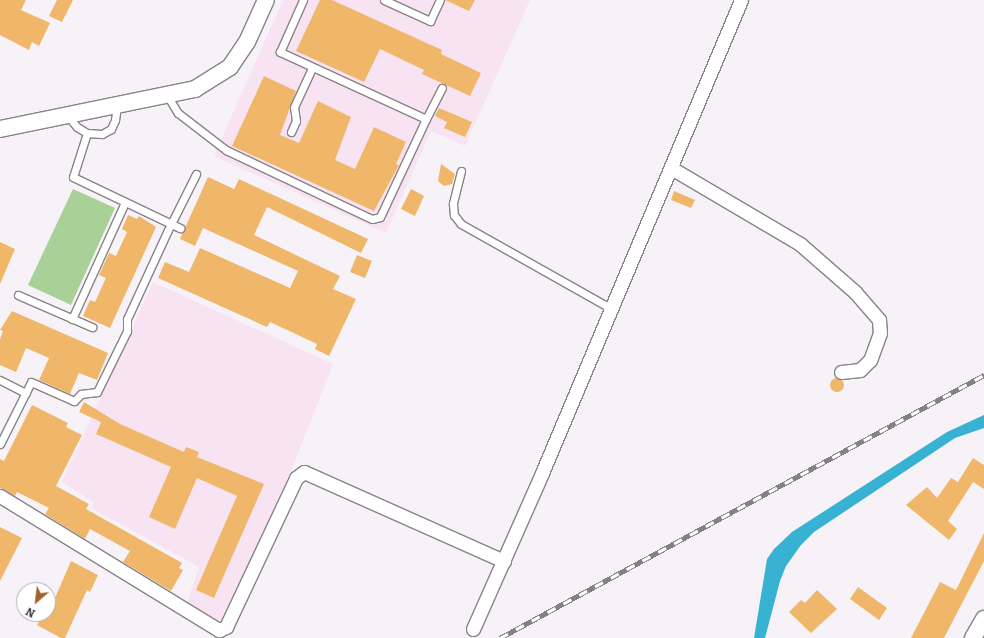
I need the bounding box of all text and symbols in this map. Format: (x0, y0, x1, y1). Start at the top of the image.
north arrow (16, 582, 56, 622)
text: N (24, 604, 37, 620)

